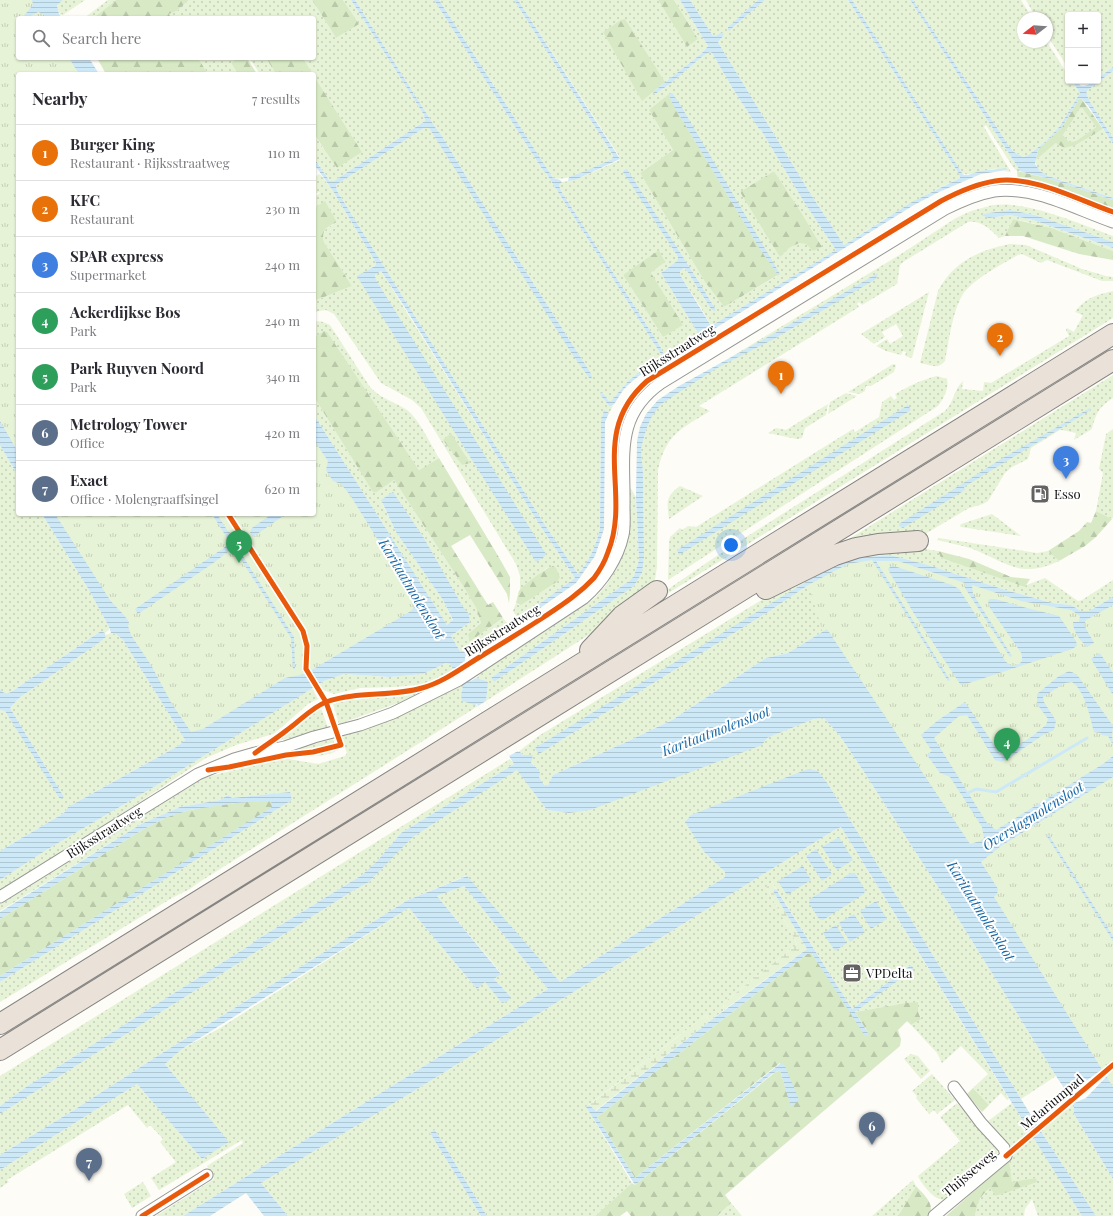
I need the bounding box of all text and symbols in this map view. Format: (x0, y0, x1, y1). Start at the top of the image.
north arrow (1017, 12, 1053, 48)
map controls (1065, 12, 1101, 84)
button: + (1065, 12, 1101, 48)
search box (16, 16, 316, 60)
icon: search (30, 27, 52, 49)
text: Search here (62, 28, 141, 48)
button: − (1065, 48, 1101, 84)
text: Nearby (32, 87, 87, 109)
text: 7 results (252, 90, 300, 107)
text: Burger King (70, 134, 155, 154)
text: 1 (43, 144, 47, 161)
text: 110 m (268, 144, 300, 161)
text: Restaurant · Rijksstraatweg (70, 154, 230, 171)
text: KFC (70, 190, 100, 210)
text: 2 (42, 200, 48, 217)
text: 230 m (265, 200, 300, 217)
text: Restaurant (70, 210, 134, 227)
text: SPAR express (70, 246, 164, 266)
text: 3 (42, 256, 48, 273)
text: 240 m (265, 256, 300, 273)
text: Supermarket (70, 266, 146, 283)
text: Ackerdijkse Bos (70, 302, 181, 322)
text: 4 (42, 312, 48, 329)
text: 240 m (265, 312, 300, 329)
street label: Rijksstraatweg (636, 320, 718, 380)
text: Park (70, 322, 97, 339)
pin: 2 (987, 323, 1013, 356)
text: Park Ruyven Noord (70, 358, 204, 378)
pin: 1 (768, 361, 794, 394)
text: 5 (42, 368, 48, 385)
text: 340 m (265, 368, 300, 385)
text: Park (70, 378, 97, 395)
text: Metrology Tower (70, 414, 187, 434)
text: 6 (41, 424, 49, 441)
text: 420 m (265, 424, 300, 441)
text: Office (70, 434, 105, 451)
pin: 3 (1053, 446, 1079, 479)
text: Exact (70, 470, 108, 490)
text: 7 (42, 480, 48, 497)
text: 620 m (264, 480, 300, 497)
fuel station icon: Esso (1029, 483, 1051, 505)
place label: Esso (1054, 485, 1081, 502)
text: Office · Molengraaffsingel (70, 490, 219, 507)
pin: 5 (226, 530, 252, 563)
water label: Karitaatmolensloot (374, 534, 451, 644)
your location (721, 535, 741, 555)
street label: Rijksstraatweg (461, 600, 543, 660)
water label: Karitaatmolensloot (658, 701, 774, 760)
pin: 4 (994, 728, 1020, 761)
water label: Overslagmolensloot (978, 776, 1088, 854)
street label: Rijksstraatweg (63, 802, 145, 862)
water label: Karitaatmolensloot (943, 856, 1020, 965)
office icon: VPDelta (841, 962, 863, 984)
place label: VPDelta (865, 964, 913, 981)
street label: Melariumpad (1016, 1070, 1087, 1133)
pin: 6 (859, 1112, 885, 1145)
street label: Thijsseweg (939, 1145, 999, 1200)
pin: 7 (76, 1148, 102, 1181)

